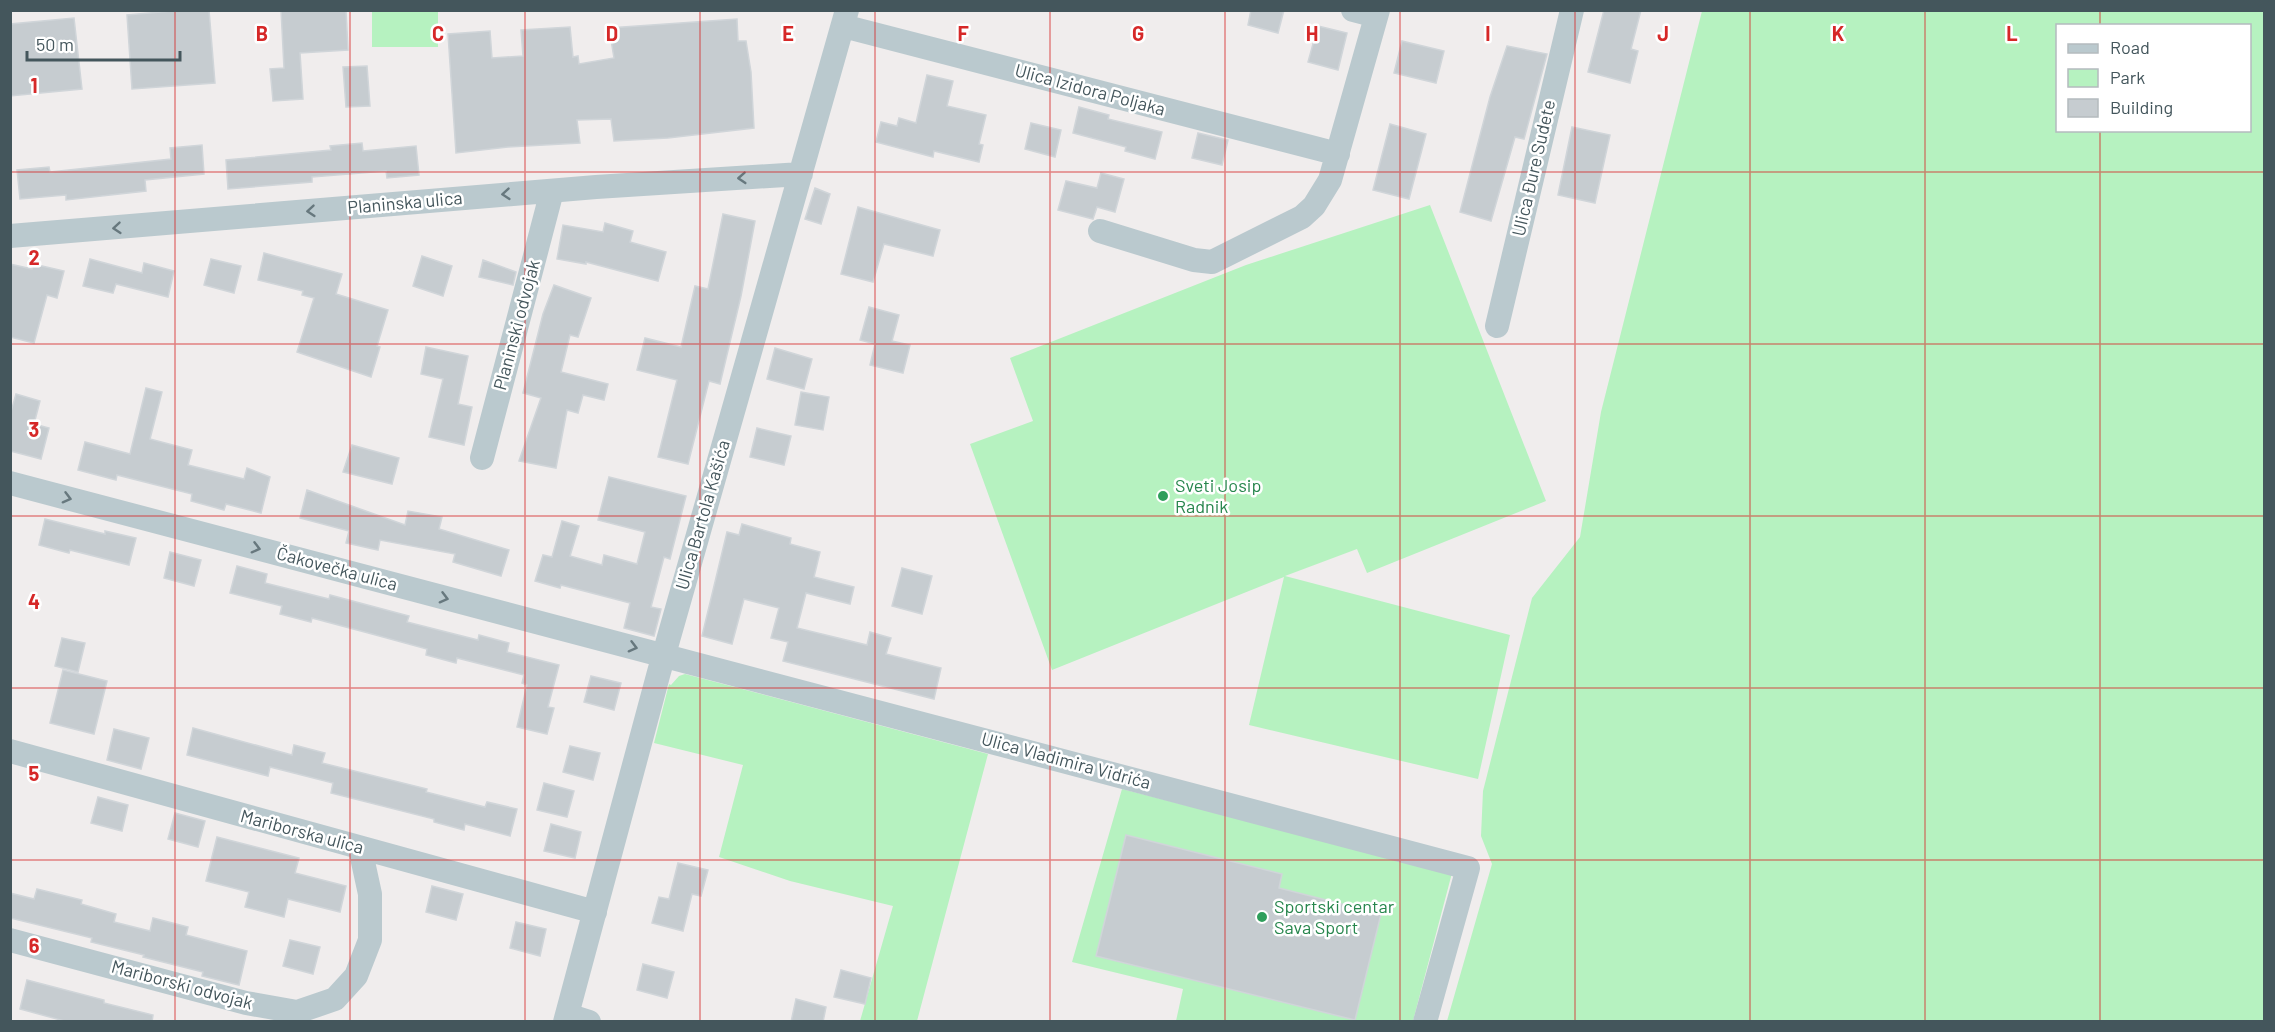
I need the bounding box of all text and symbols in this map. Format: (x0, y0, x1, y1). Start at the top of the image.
text: B (256, 21, 268, 45)
text: C (432, 21, 444, 45)
text: D (606, 21, 618, 45)
text: E (782, 21, 794, 45)
text: F (957, 21, 969, 45)
text: G (1132, 21, 1144, 45)
text: H (1306, 21, 1318, 45)
text: I (1485, 21, 1491, 45)
text: J (1657, 21, 1669, 45)
text: K (1832, 21, 1845, 45)
text: L (2006, 21, 2018, 45)
scale bar (27, 24, 180, 62)
legend (2056, 24, 2251, 132)
text: 50 m (36, 33, 74, 55)
text: Road (2110, 36, 2150, 58)
street label: Ulica Izidora Poljaka (1013, 58, 1168, 120)
text: Park (2110, 66, 2145, 88)
text: 1 (30, 73, 38, 97)
text: Building (2110, 96, 2173, 118)
street label: Ulica Đure Sudete (1507, 97, 1559, 238)
one-way arrow (738, 171, 747, 184)
street label: Planinska ulica (347, 186, 463, 218)
one-way arrow (501, 187, 510, 200)
one-way arrow (307, 204, 316, 217)
one-way arrow (113, 221, 122, 234)
text: 2 (28, 245, 40, 269)
street label: Planinski odvojak (488, 257, 544, 392)
text: 3 (29, 417, 39, 441)
street label: Ulica Bartola Kašića (670, 437, 734, 592)
place label: Sveti Josip Radnik (1175, 474, 1261, 517)
marker: Sveti Josip Radnik (1156, 489, 1170, 503)
one-way arrow (61, 491, 72, 503)
one-way arrow (250, 541, 260, 553)
street label: Čakovečka ulica (275, 541, 400, 595)
text: 4 (28, 589, 40, 613)
one-way arrow (439, 590, 449, 603)
one-way arrow (628, 640, 638, 653)
street label: Ulica Vladimira Vidrića (979, 727, 1153, 793)
text: 5 (29, 761, 40, 785)
street label: Mariborska ulica (238, 804, 366, 858)
place label: Sportski centar Sava Sport (1274, 895, 1395, 938)
marker: Sportski centar Sava Sport (1255, 910, 1269, 924)
text: 6 (29, 933, 40, 957)
street label: Mariborski odvojak (109, 955, 255, 1013)

